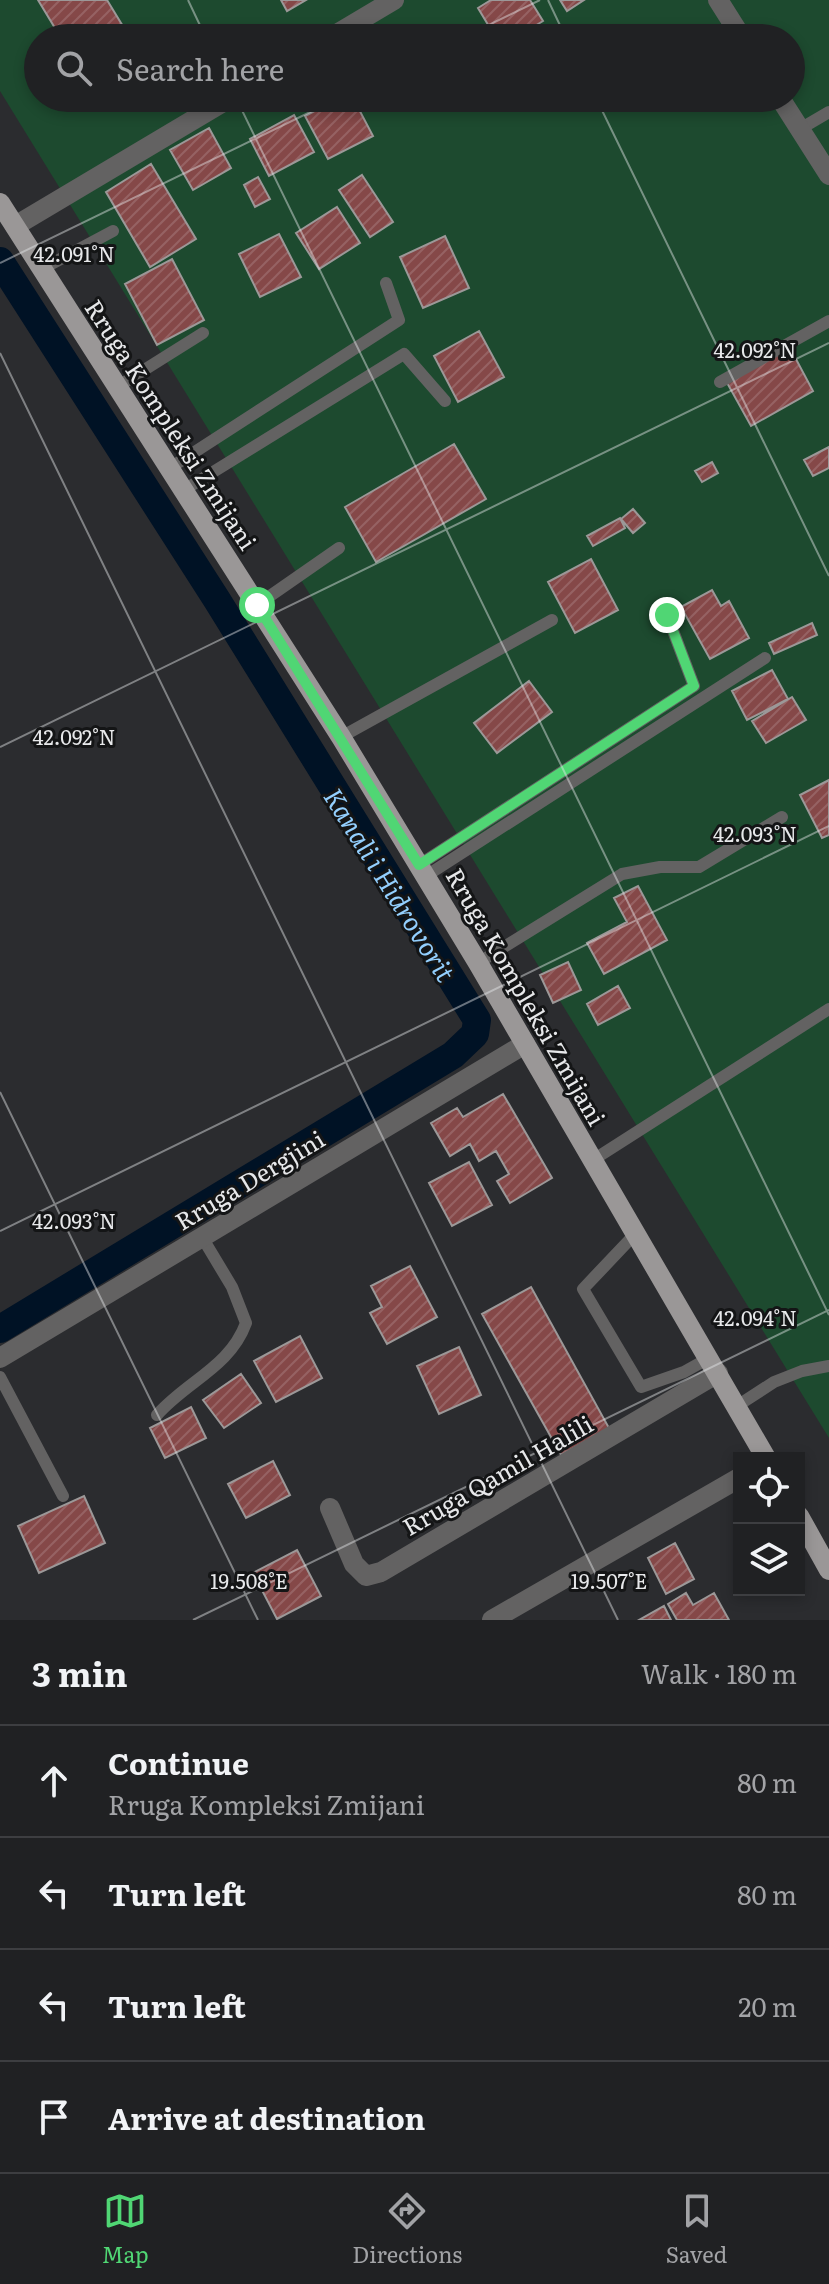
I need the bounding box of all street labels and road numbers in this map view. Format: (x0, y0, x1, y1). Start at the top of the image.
street label: Rruga Kompleksi Zmijani (78, 292, 266, 556)
street label: Rruga Kompleksi Zmijani (439, 861, 615, 1131)
street label: Rruga Dergjini (167, 1120, 331, 1238)
street label: Rruga Qamil Halili (395, 1405, 599, 1543)

